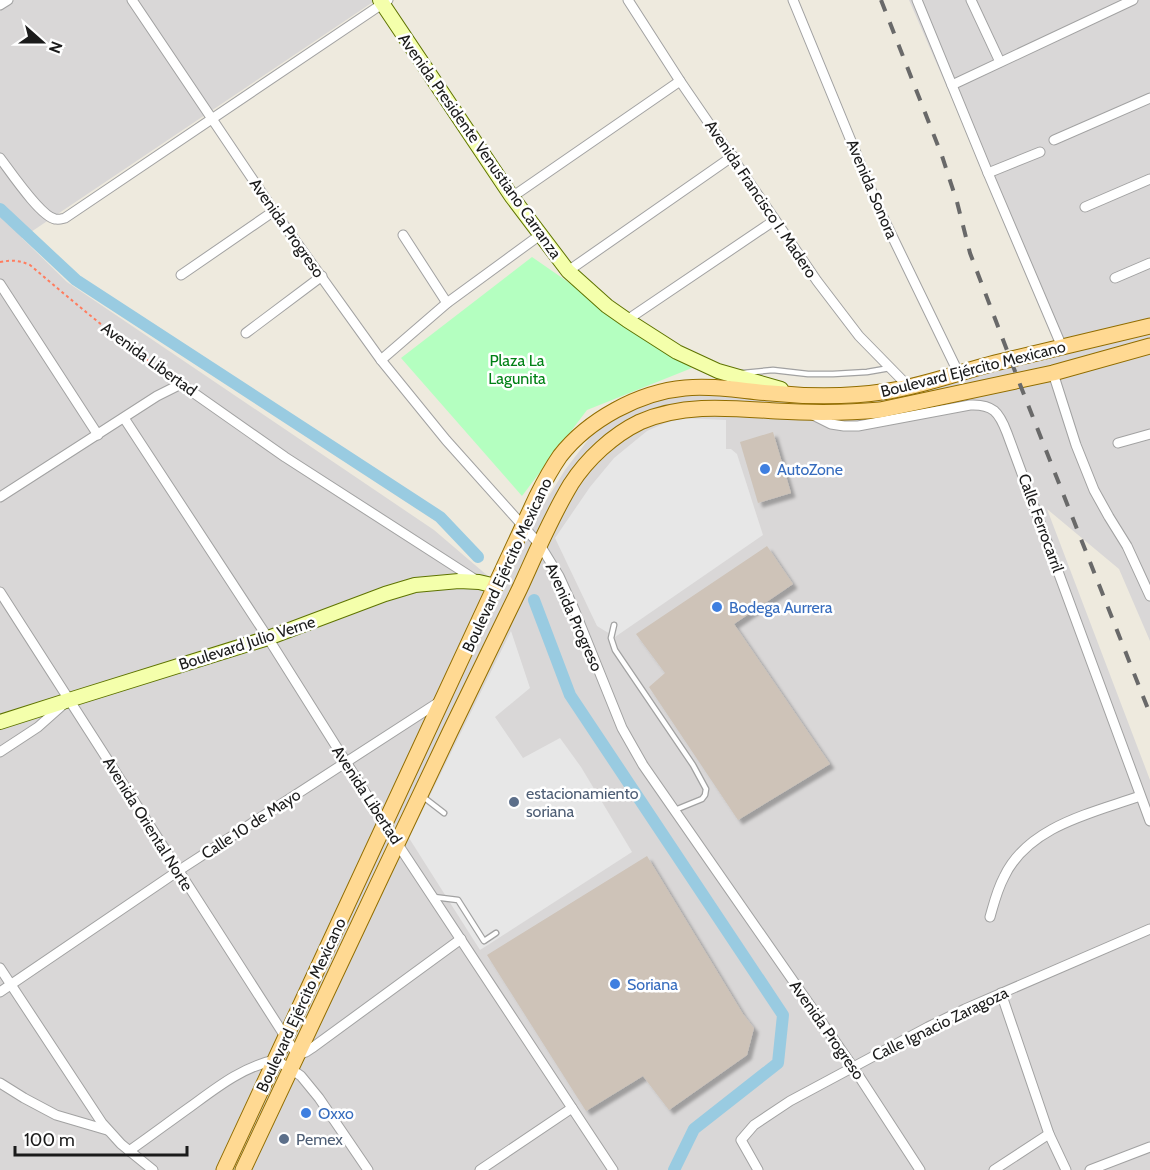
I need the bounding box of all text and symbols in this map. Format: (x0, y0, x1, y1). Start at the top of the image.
north arrow (12, 12, 72, 72)
street label: Avenida Presidente Venustiano Carranza (395, 30, 566, 263)
text: N (45, 39, 66, 56)
street label: Avenida Francisco I. Madero (701, 117, 821, 282)
street label: Avenida Sonora (843, 136, 902, 242)
street label: Avenida Progreso (246, 175, 328, 281)
street label: Avenida Libertad (98, 318, 200, 400)
street label: Boulevard Ejército Mexicano (879, 337, 1068, 401)
park label: Plaza La Lagunita (488, 351, 546, 388)
place label: AutoZone (777, 460, 843, 479)
marker: AutoZone (758, 462, 772, 476)
street label: Calle Ferrocarril (1014, 471, 1068, 575)
street label: Boulevard Ejército Mexicano (458, 475, 556, 655)
street label: Avenida Progreso (542, 560, 607, 674)
place label: Bodega Aurrera (729, 598, 833, 617)
marker: Bodega Aurrera (710, 600, 724, 614)
street label: Boulevard Julio Verne (176, 612, 318, 674)
street label: Avenida Libertad (328, 742, 406, 848)
street label: Avenida Oriental Norte (99, 754, 197, 894)
place label: estacionamiento soriana (526, 784, 639, 821)
street label: Calle 10 de Mayo (198, 785, 304, 863)
marker: estacionamiento soriana (507, 795, 521, 809)
street label: Boulevard Ejército Mexicano (252, 915, 350, 1095)
place label: Soriana (627, 975, 678, 994)
marker: Soriana (608, 977, 622, 991)
street label: Avenida Progreso (786, 977, 868, 1083)
street label: Calle Ignacio Zaragoza (869, 983, 1011, 1065)
place label: Oxxo (318, 1104, 354, 1123)
marker: Oxxo (299, 1106, 313, 1120)
scale bar (15, 1119, 188, 1157)
text: 100 m (24, 1129, 75, 1151)
place label: Pemex (296, 1130, 343, 1149)
marker: Pemex (277, 1132, 291, 1146)

